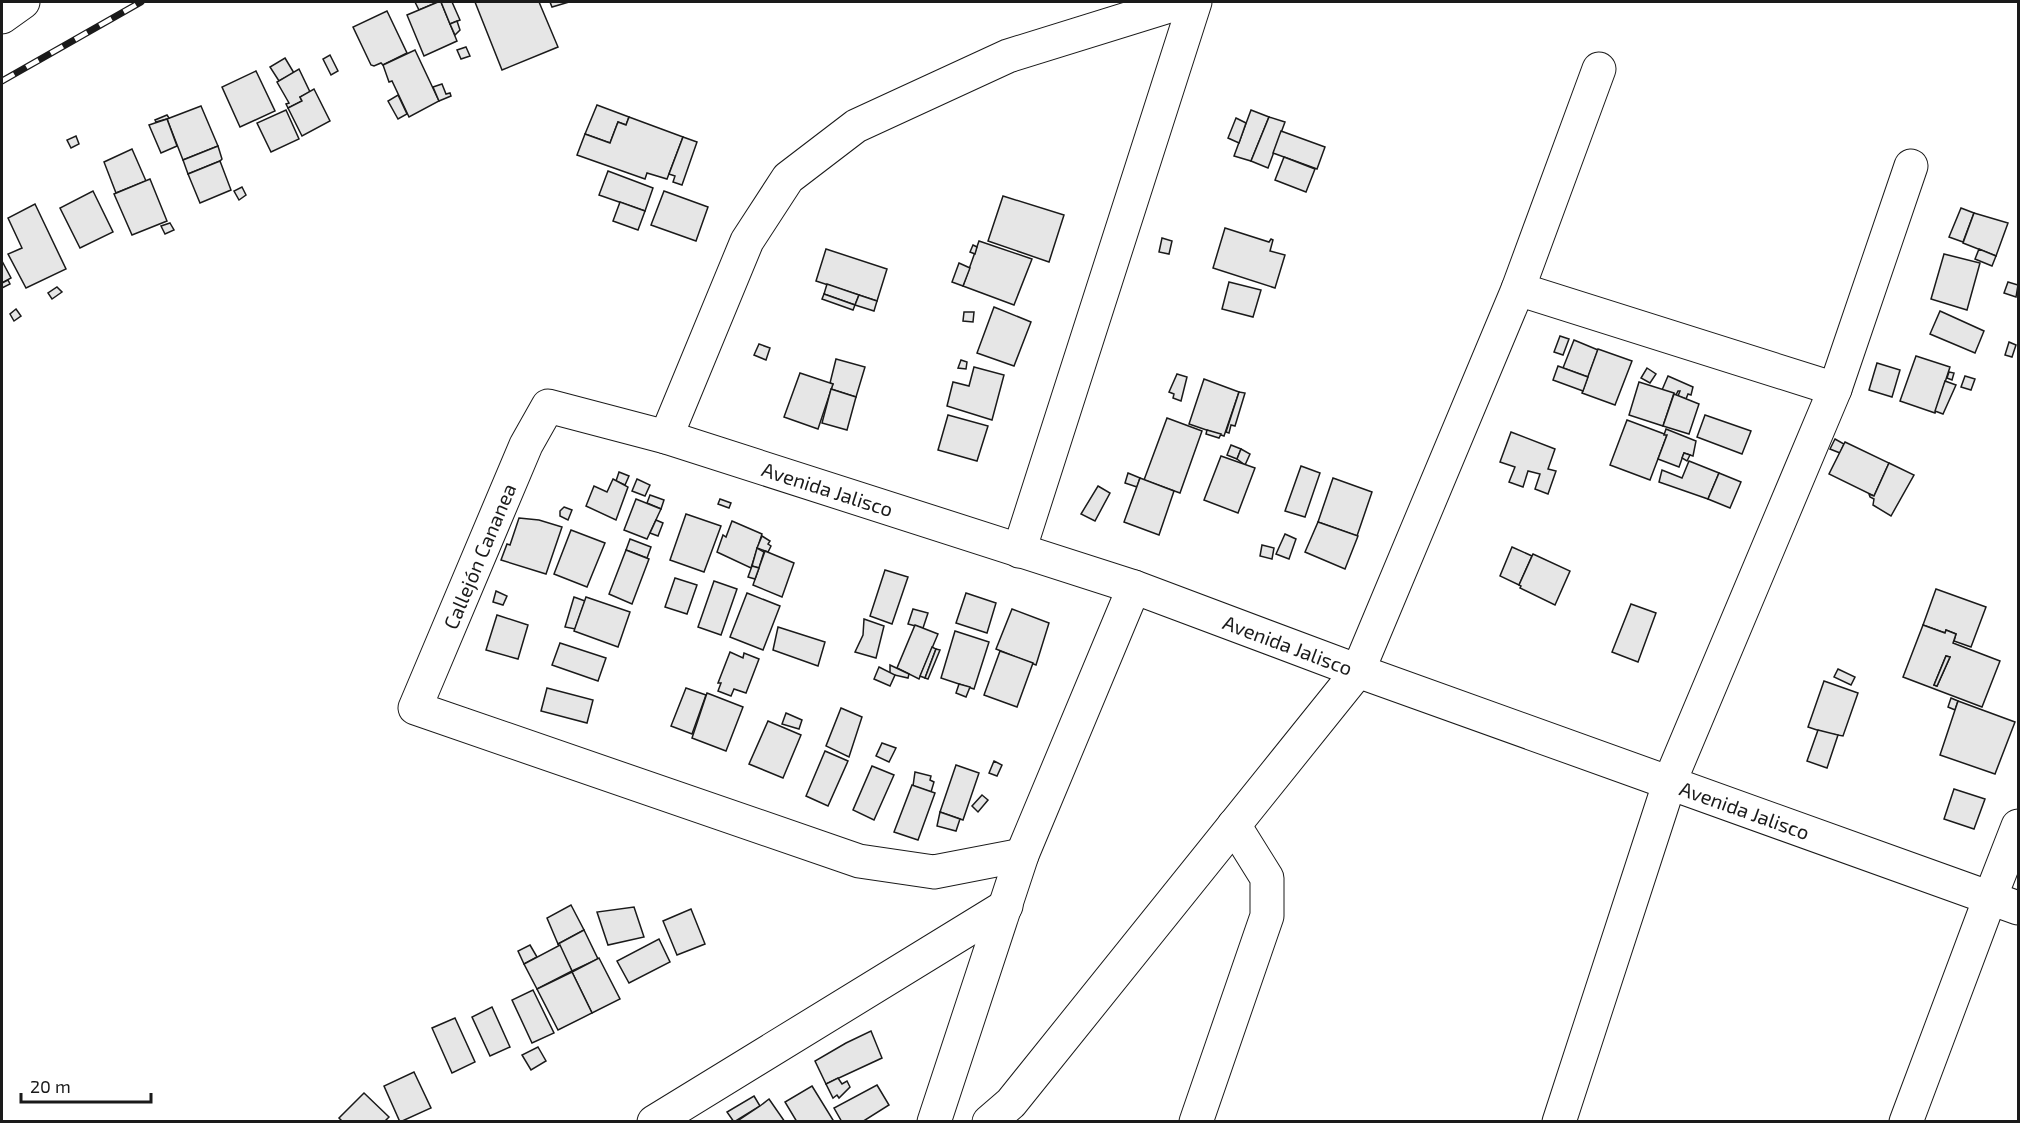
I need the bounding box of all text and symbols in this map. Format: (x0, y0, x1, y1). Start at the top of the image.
street label: Avenida Jalisco (759, 457, 896, 521)
street label: Callejón Cananea (438, 480, 520, 633)
street label: Avenida Jalisco (1220, 610, 1356, 680)
street label: Avenida Jalisco (1677, 776, 1813, 844)
scale bar (21, 1066, 152, 1104)
text: 20 m (30, 1075, 71, 1097)

